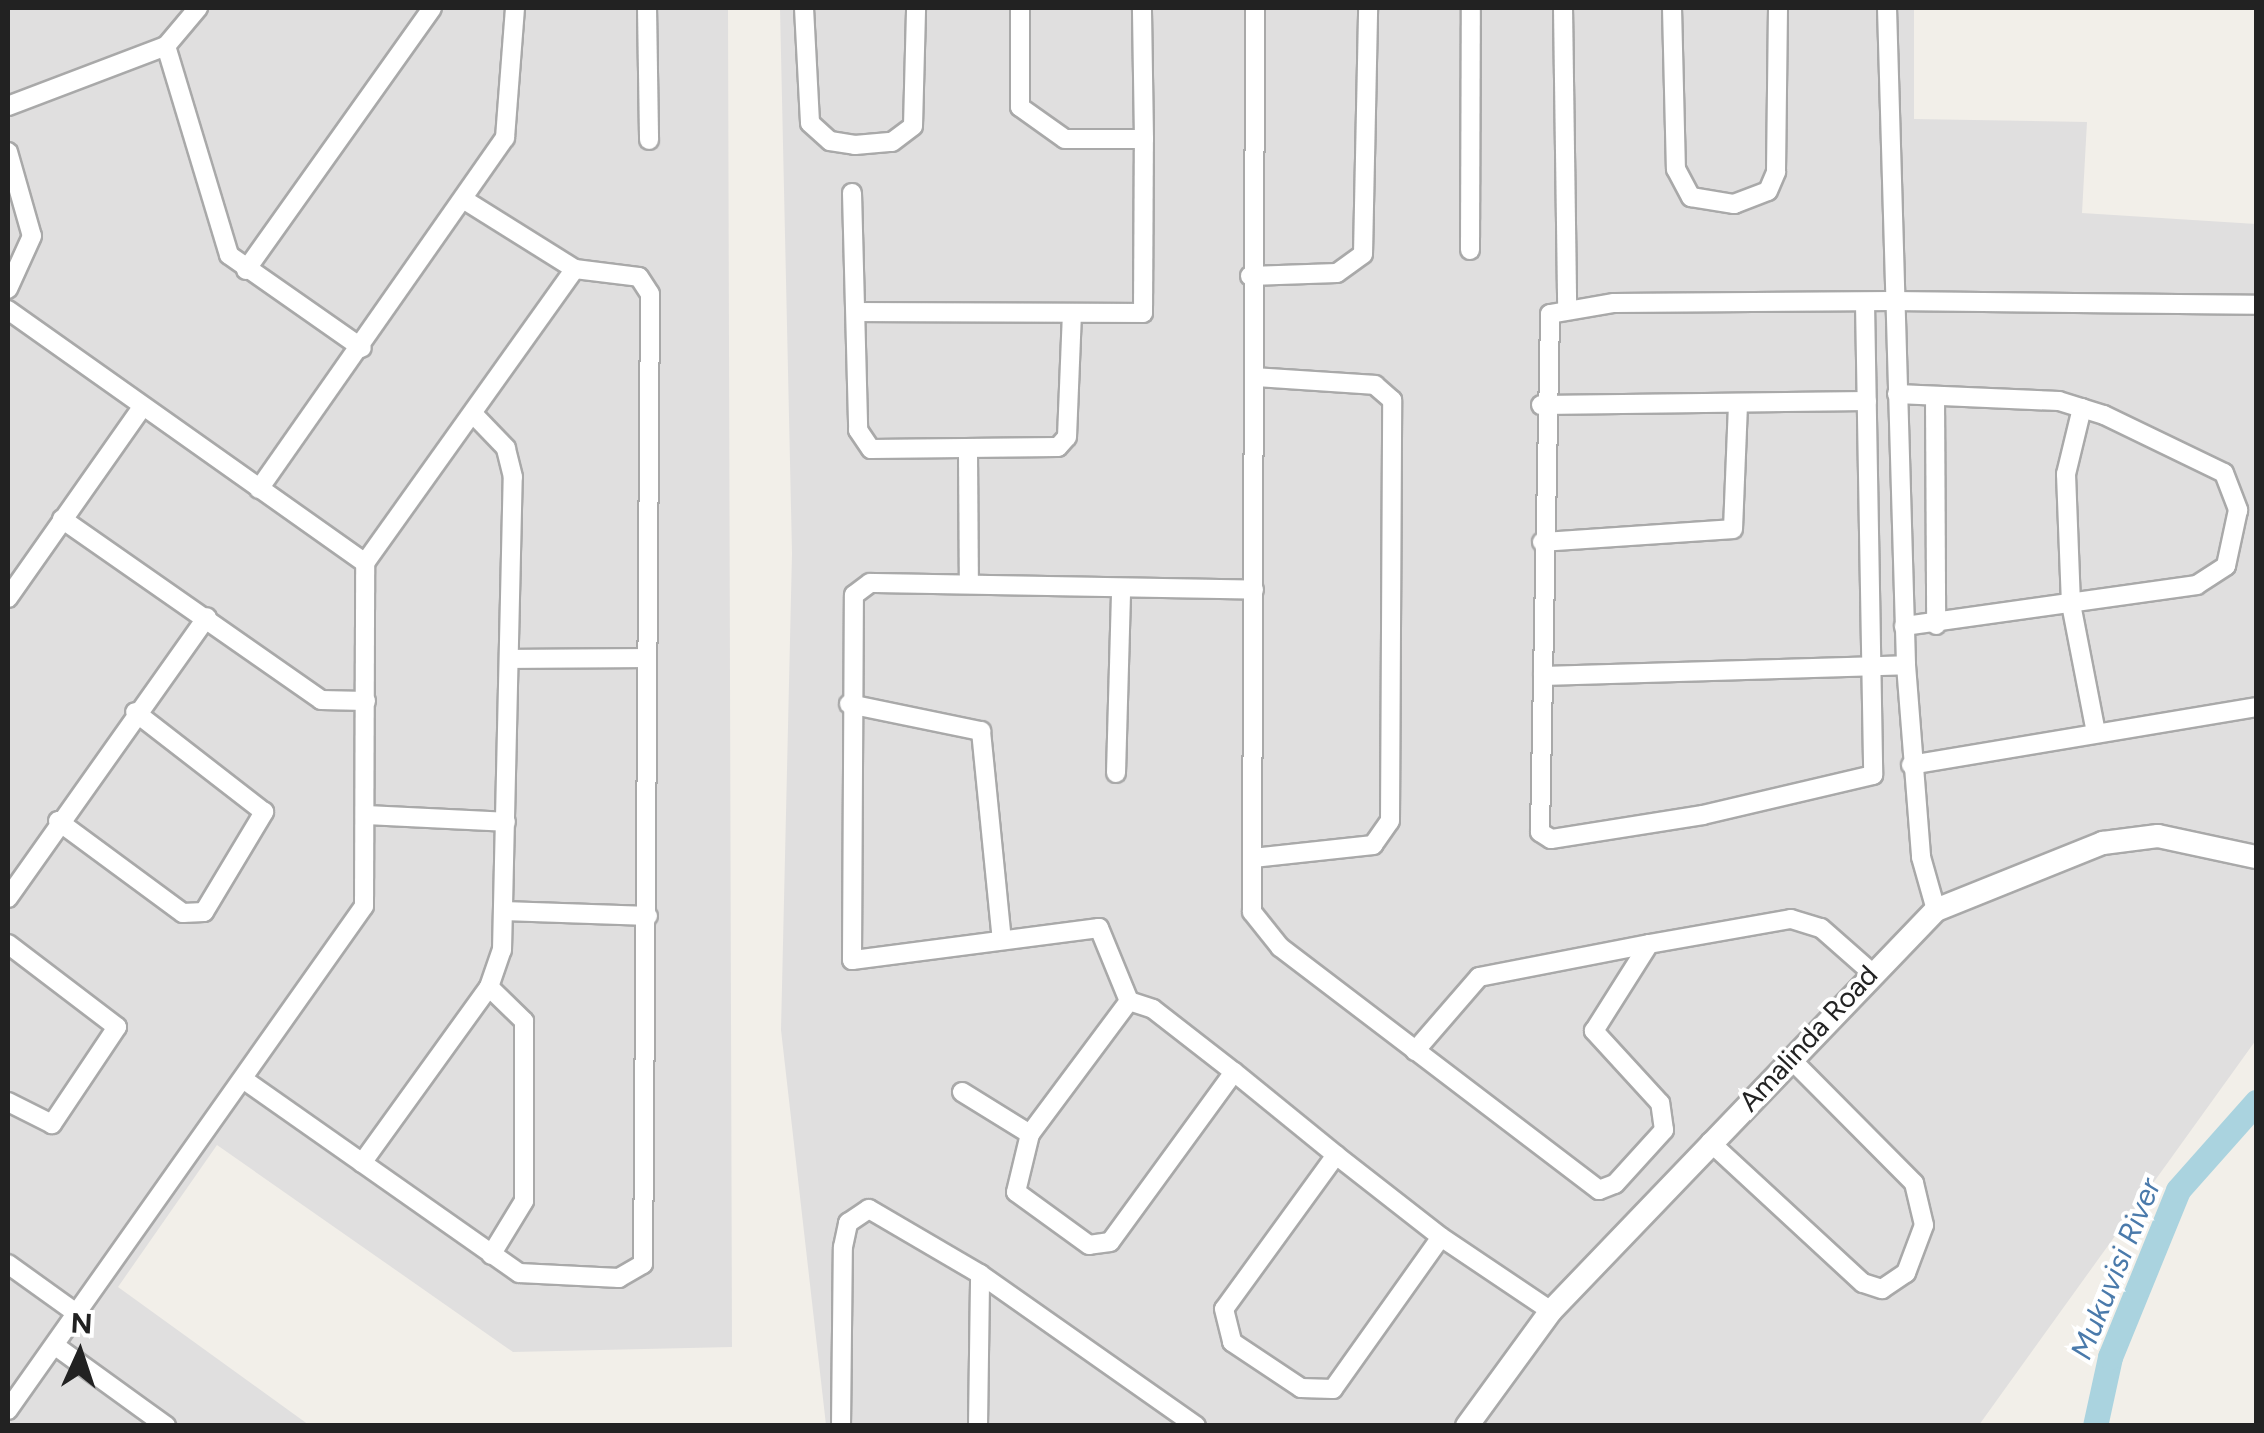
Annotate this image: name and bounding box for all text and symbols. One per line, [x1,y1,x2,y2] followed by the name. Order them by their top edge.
[1732,958,1884,1118] street label: Amalinda Road
[2063,1173,2169,1365] water label: Mukuvisi River
[30,1303,130,1403] north arrow
[70,1305,93,1341] text: N

